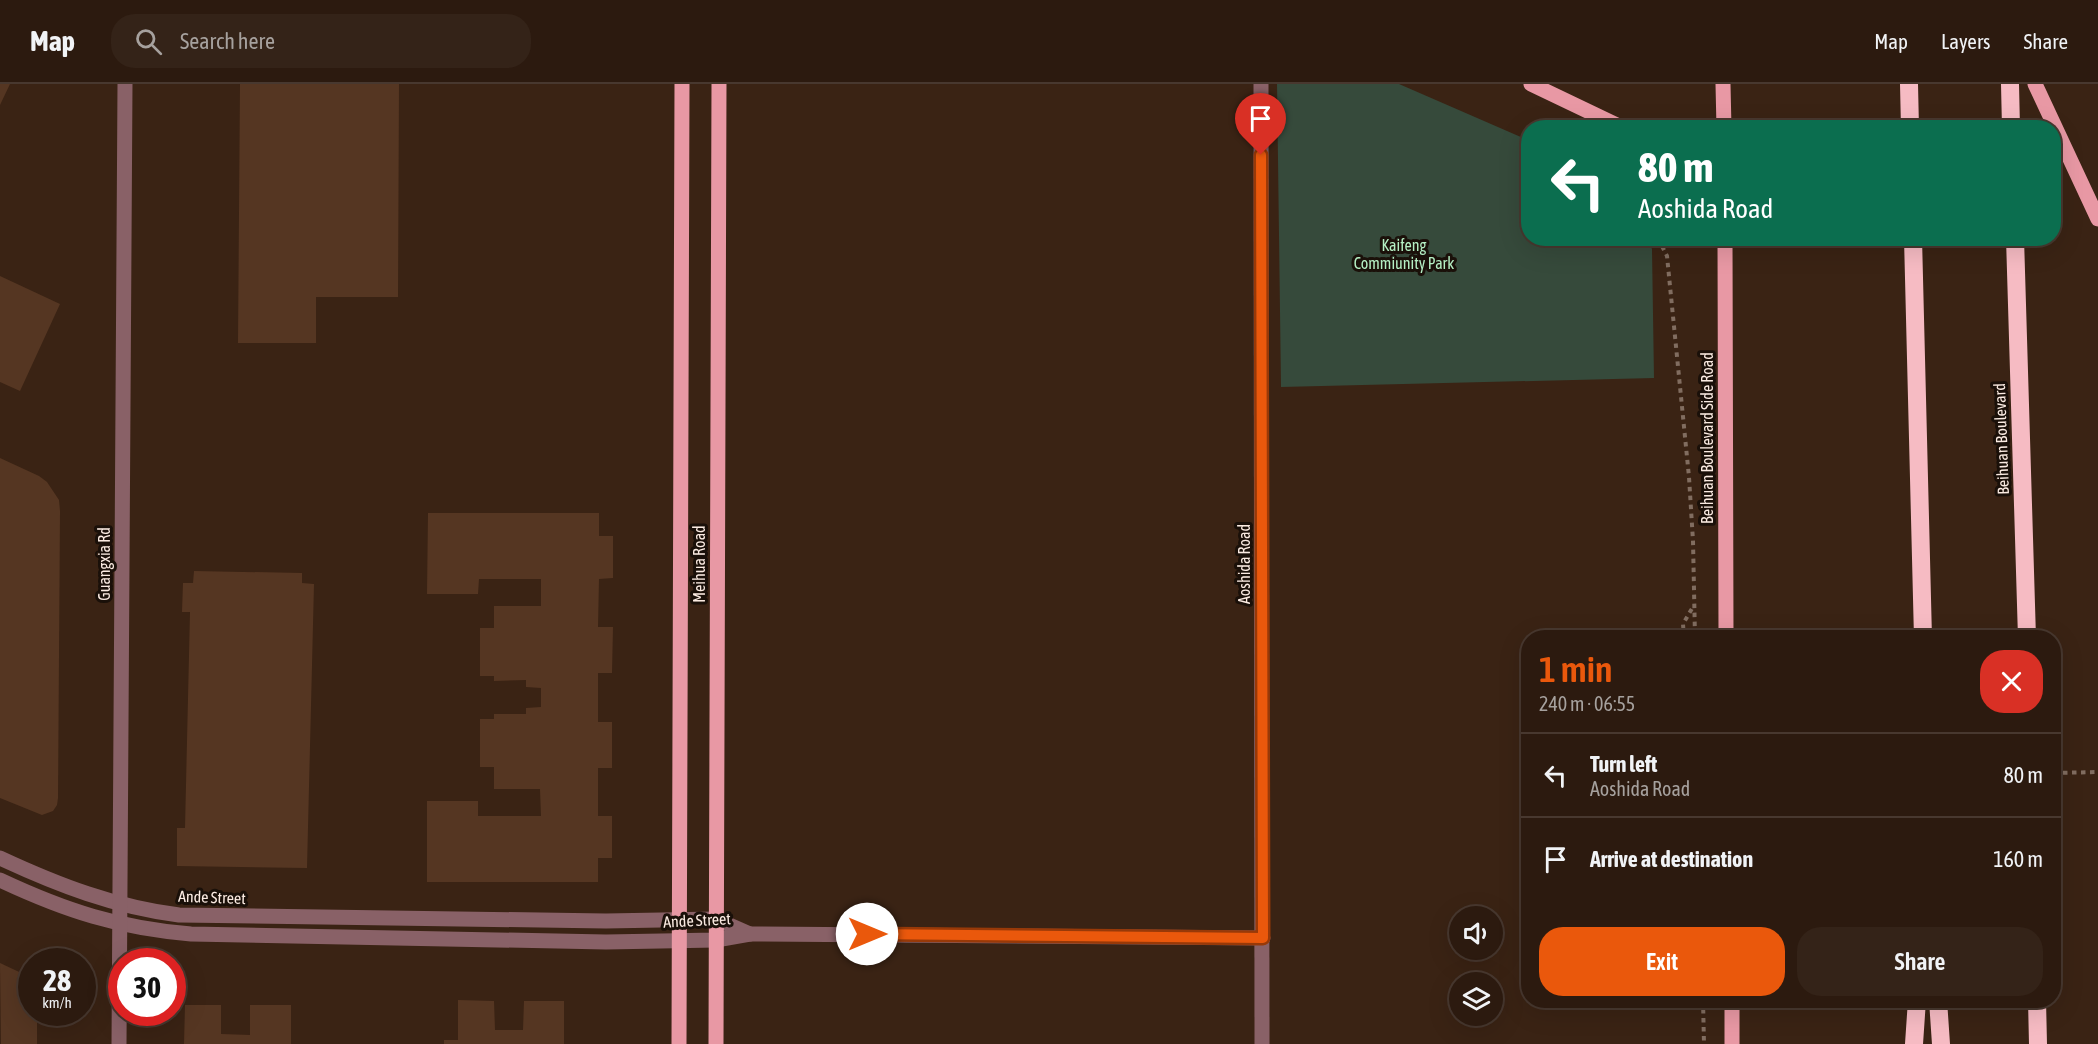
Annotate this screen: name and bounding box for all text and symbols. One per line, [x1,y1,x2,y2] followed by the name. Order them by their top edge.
[111,14,531,68] search box
[30,25,75,57] text: Map
[132,25,165,58] icon: search
[180,28,275,54] text: Search here
[1874,29,1908,53] text: Map
[1941,29,1991,53] text: Layers
[2024,29,2068,53] text: Share
[1235,93,1286,155] pin
[1244,102,1277,135] icon: arrive
[1638,143,1713,191] text: 80 m
[1539,144,1617,222] icon: left
[1638,193,1773,224] text: Aoshida Road
[1354,236,1454,273] park label: Kaifeng Commiunity Park
[1698,352,1716,524] street label: Beihuan Boulevard Side Road
[1990,383,2012,495] street label: Beihuan Boulevard
[1235,524,1253,604] street label: Aoshida Road
[690,525,708,603] street label: Meihua Road
[95,527,114,601] street label: Guangxia Rd
[1539,648,1613,690] text: 1 min
[1980,650,2043,713] button: close
[1539,692,1635,715] text: 240 m · 06:55
[1590,751,1657,777] text: Turn left
[1539,759,1572,792] icon: left
[2003,762,2043,788] text: 80 m
[1590,777,1690,800] text: Aoshida Road
[1539,843,1572,876] icon: arrive
[1590,846,1753,872] text: Arrive at destination
[1993,846,2043,872] text: 160 m
[178,887,247,907] street label: Ande Street
[835,902,899,966] position arrow
[1449,906,1503,1026] map controls
[1449,906,1503,960] button: sound
[663,909,732,931] street label: Ande Street
[1539,927,1785,996] button: Exit
[1797,927,2043,996] button: Share
[108,948,186,1026] speed limit sign: 30
[43,963,71,997] text: 28
[1449,972,1503,1026] button: layers
[42,994,72,1011] text: km/h

